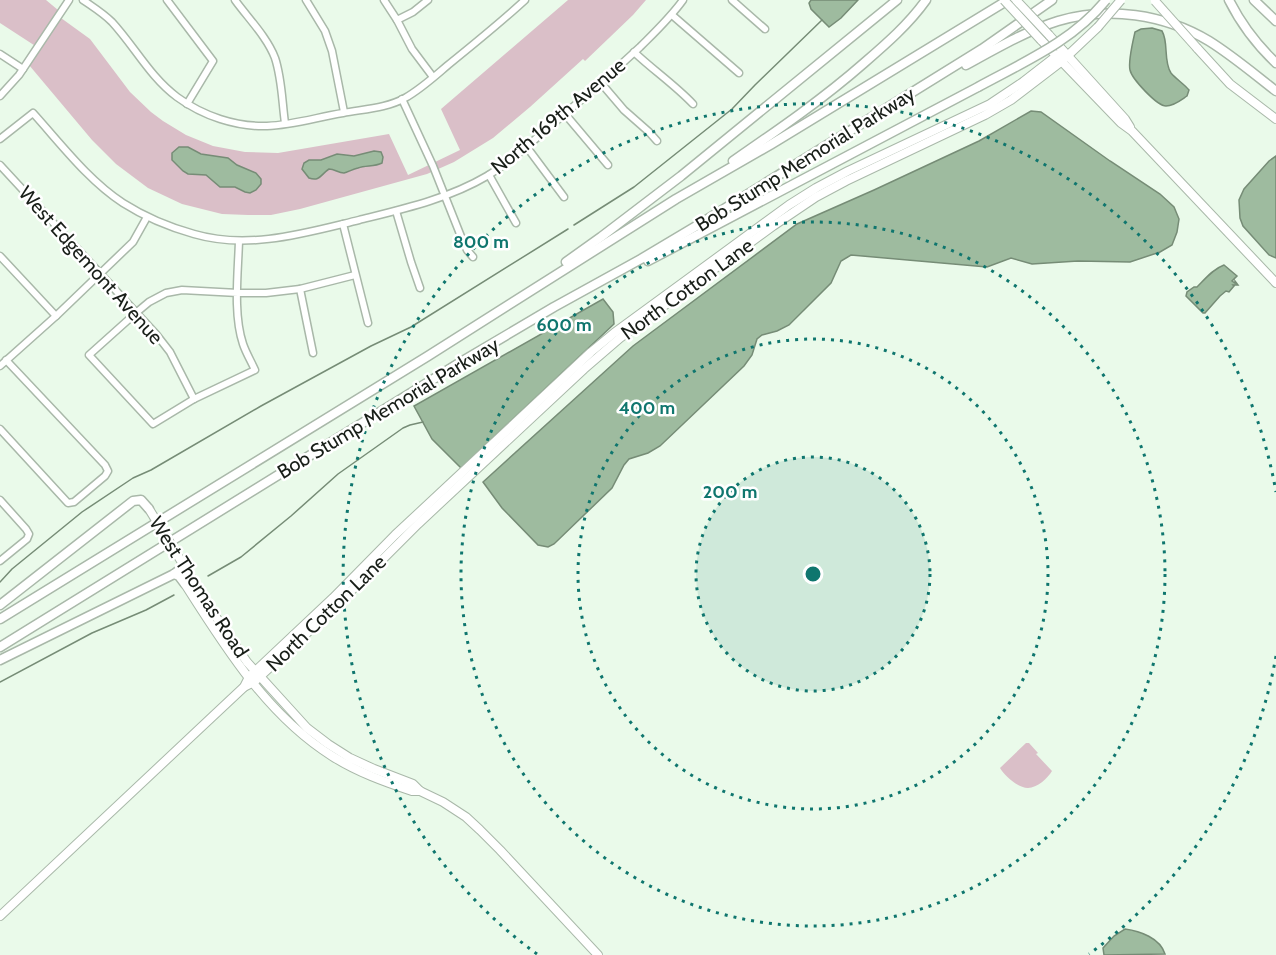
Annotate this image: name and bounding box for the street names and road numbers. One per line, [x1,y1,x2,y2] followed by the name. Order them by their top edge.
[486,53,630,179] street label: North 169th Avenue
[691,81,919,237] street label: Bob Stump Memorial Parkway
[14,181,168,349] street label: West Edgemont Avenue
[616,233,758,345] street label: North Cotton Lane
[273,332,503,484] street label: Bob Stump Memorial Parkway
[144,512,254,662] street label: West Thomas Road
[261,550,391,676] street label: North Cotton Lane

